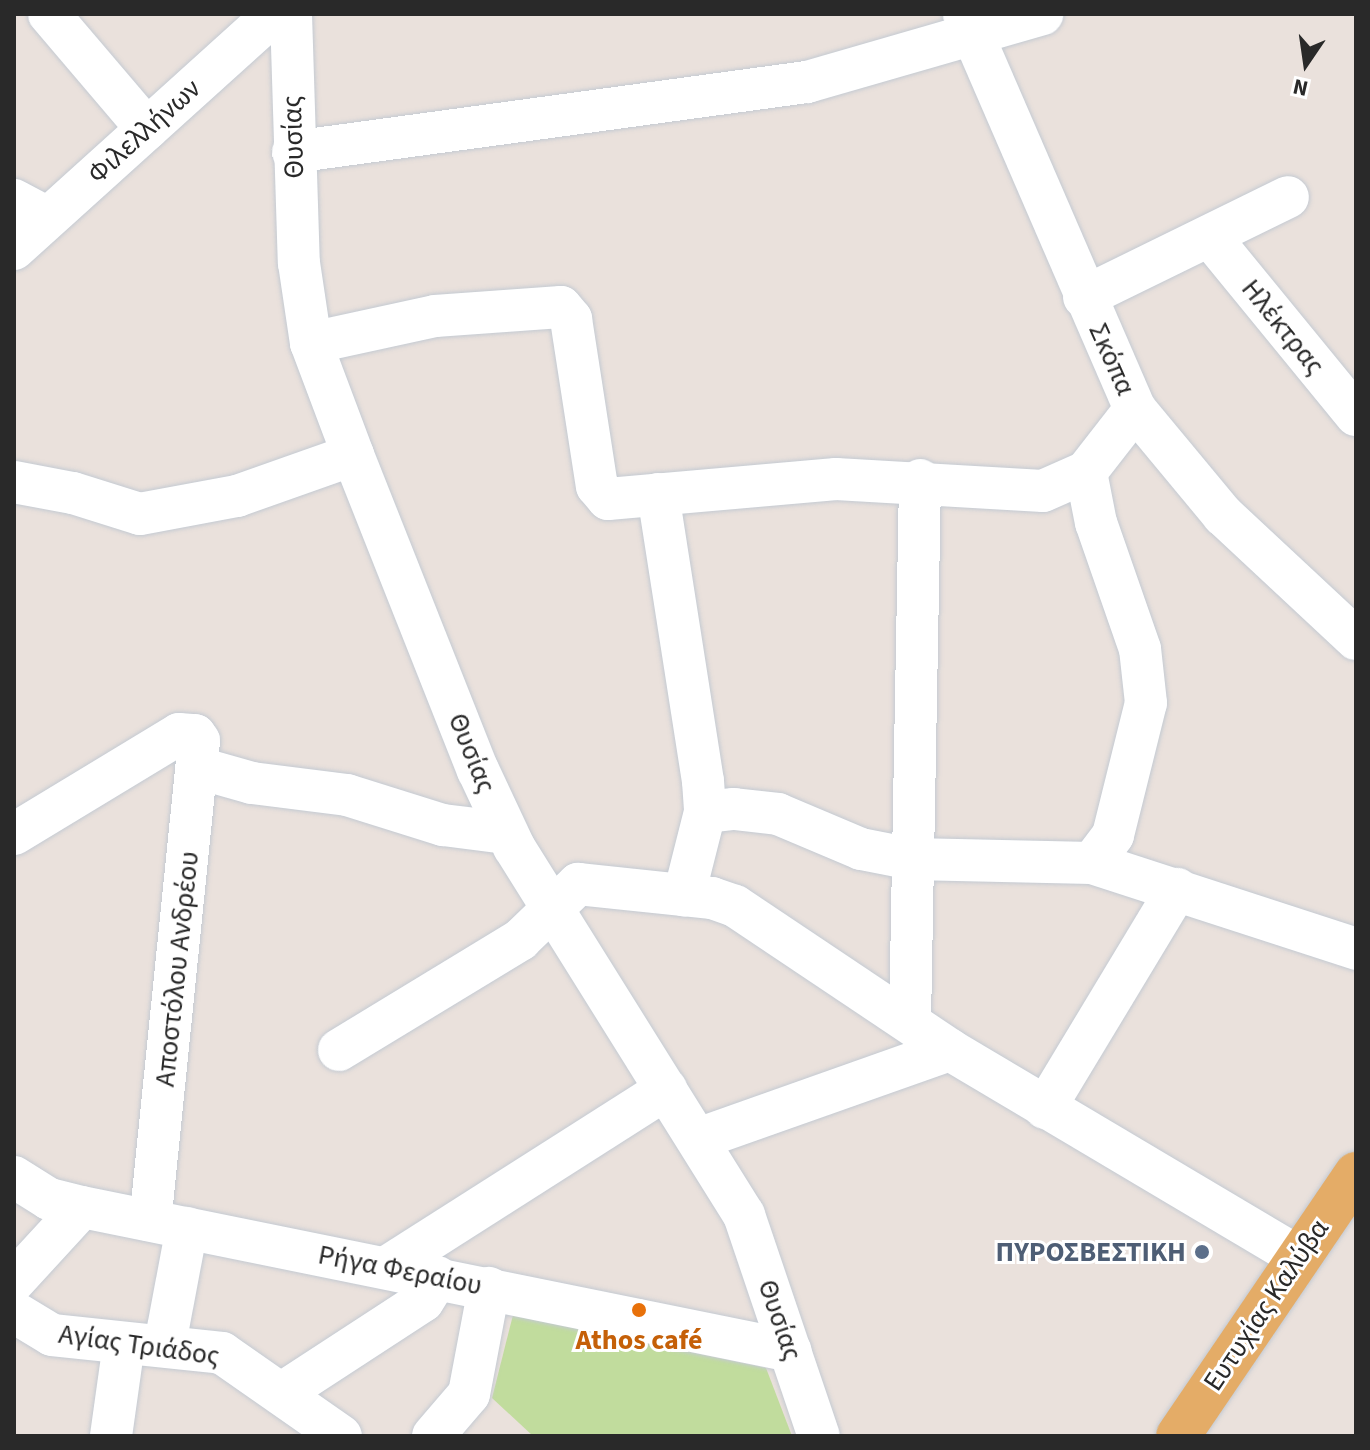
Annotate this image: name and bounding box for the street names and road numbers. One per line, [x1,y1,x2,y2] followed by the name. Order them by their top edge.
[80,71,208,191] street label: Φιλελλήνων
[275,95,311,179] street label: Θυσίας
[1234,272,1332,382] street label: Ηλέκτρας
[1081,318,1143,400] street label: Σκόπα
[441,708,503,798] street label: Θυσίας
[148,850,206,1088] street label: Αποστόλου Ανδρέου
[1196,1213,1336,1397] street label: Ευτυχίας Καλύβα
[315,1238,485,1302] street label: Ρήγα Φεραίου
[751,1275,809,1365] street label: Θυσίας
[56,1317,222,1373] street label: Αγίας Τριάδος

